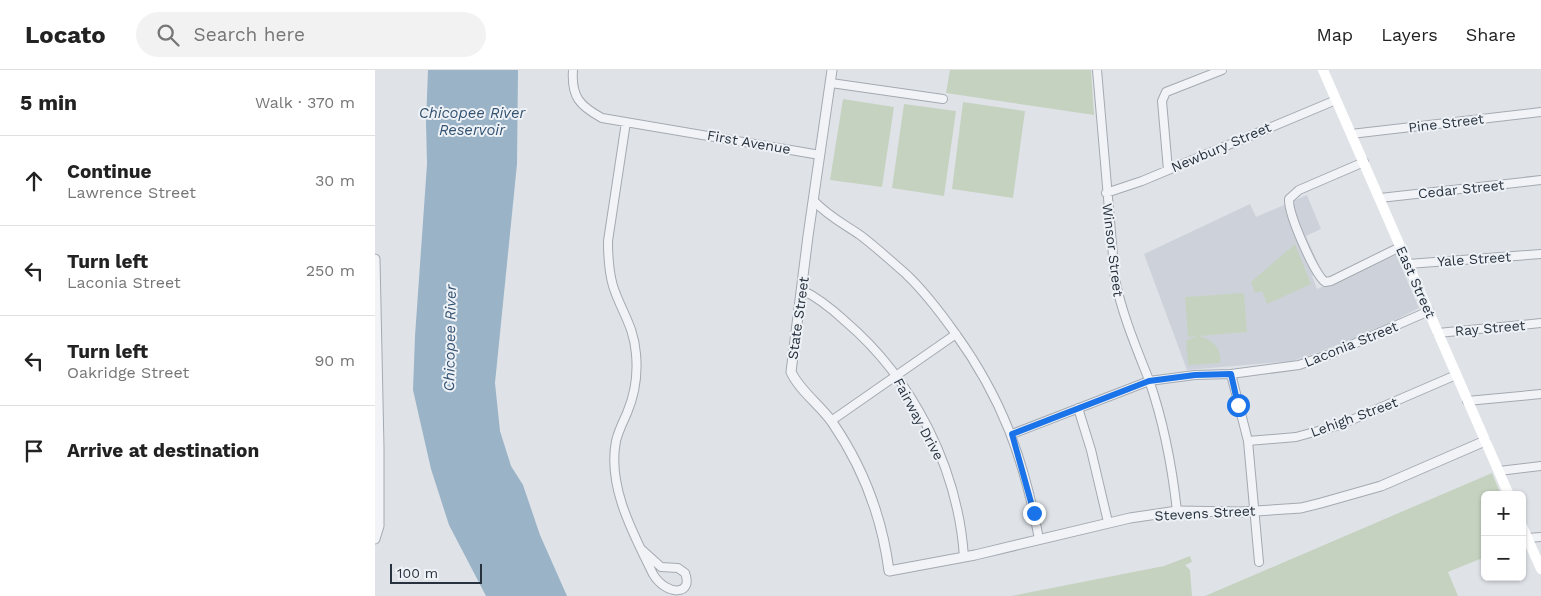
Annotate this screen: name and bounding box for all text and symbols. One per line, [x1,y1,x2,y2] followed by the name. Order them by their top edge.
[136,12,486,57] search box
[25,21,106,49] text: Locato
[154,21,182,49] icon: search
[194,23,305,46] text: Search here
[1316,24,1353,45] text: Map
[1381,24,1438,45] text: Layers
[1466,24,1516,45] text: Share
[20,90,77,115] text: 5 min
[255,93,355,112] text: Walk · 370 m
[419,104,527,139] water label: Chicopee River Reservoir
[1407,110,1485,136] street label: Pine Street
[1169,119,1273,175] street label: Newbury Street
[706,127,792,157] street label: First Avenue
[67,160,151,183] text: Continue
[20,167,48,195] icon: ahead
[315,171,355,190] text: 30 m
[1417,176,1505,201] street label: Cedar Street
[67,183,196,202] text: Lawrence Street
[1099,202,1127,298] street label: Winsor Street
[1393,244,1439,321] street label: East Street
[1437,248,1512,270] street label: Yale Street
[67,250,148,273] text: Turn left
[20,257,48,285] icon: left
[306,261,355,280] text: 250 m
[67,273,181,292] text: Laconia Street
[784,275,812,360] street label: State Street
[440,283,460,392] water label: Chicopee River
[1454,317,1526,339] street label: Ray Street
[1302,318,1400,370] street label: Laconia Street
[67,340,148,363] text: Turn left
[20,347,48,375] icon: left
[314,351,355,370] text: 90 m
[67,363,189,382] text: Oakridge Street
[891,375,947,463] street label: Fairway Drive
[1227,394,1250,417] route start
[1308,394,1400,440] street label: Lehigh Street
[20,437,48,465] icon: arrive
[67,439,259,462] text: Arrive at destination
[1481,491,1526,581] map controls
[1481,491,1526,536] button: +
[1023,502,1046,525] route end
[1154,502,1256,524] street label: Stevens Street
[1481,536,1526,581] button: −
[390,561,483,584] scale bar
[397,565,438,581] text: 100 m

